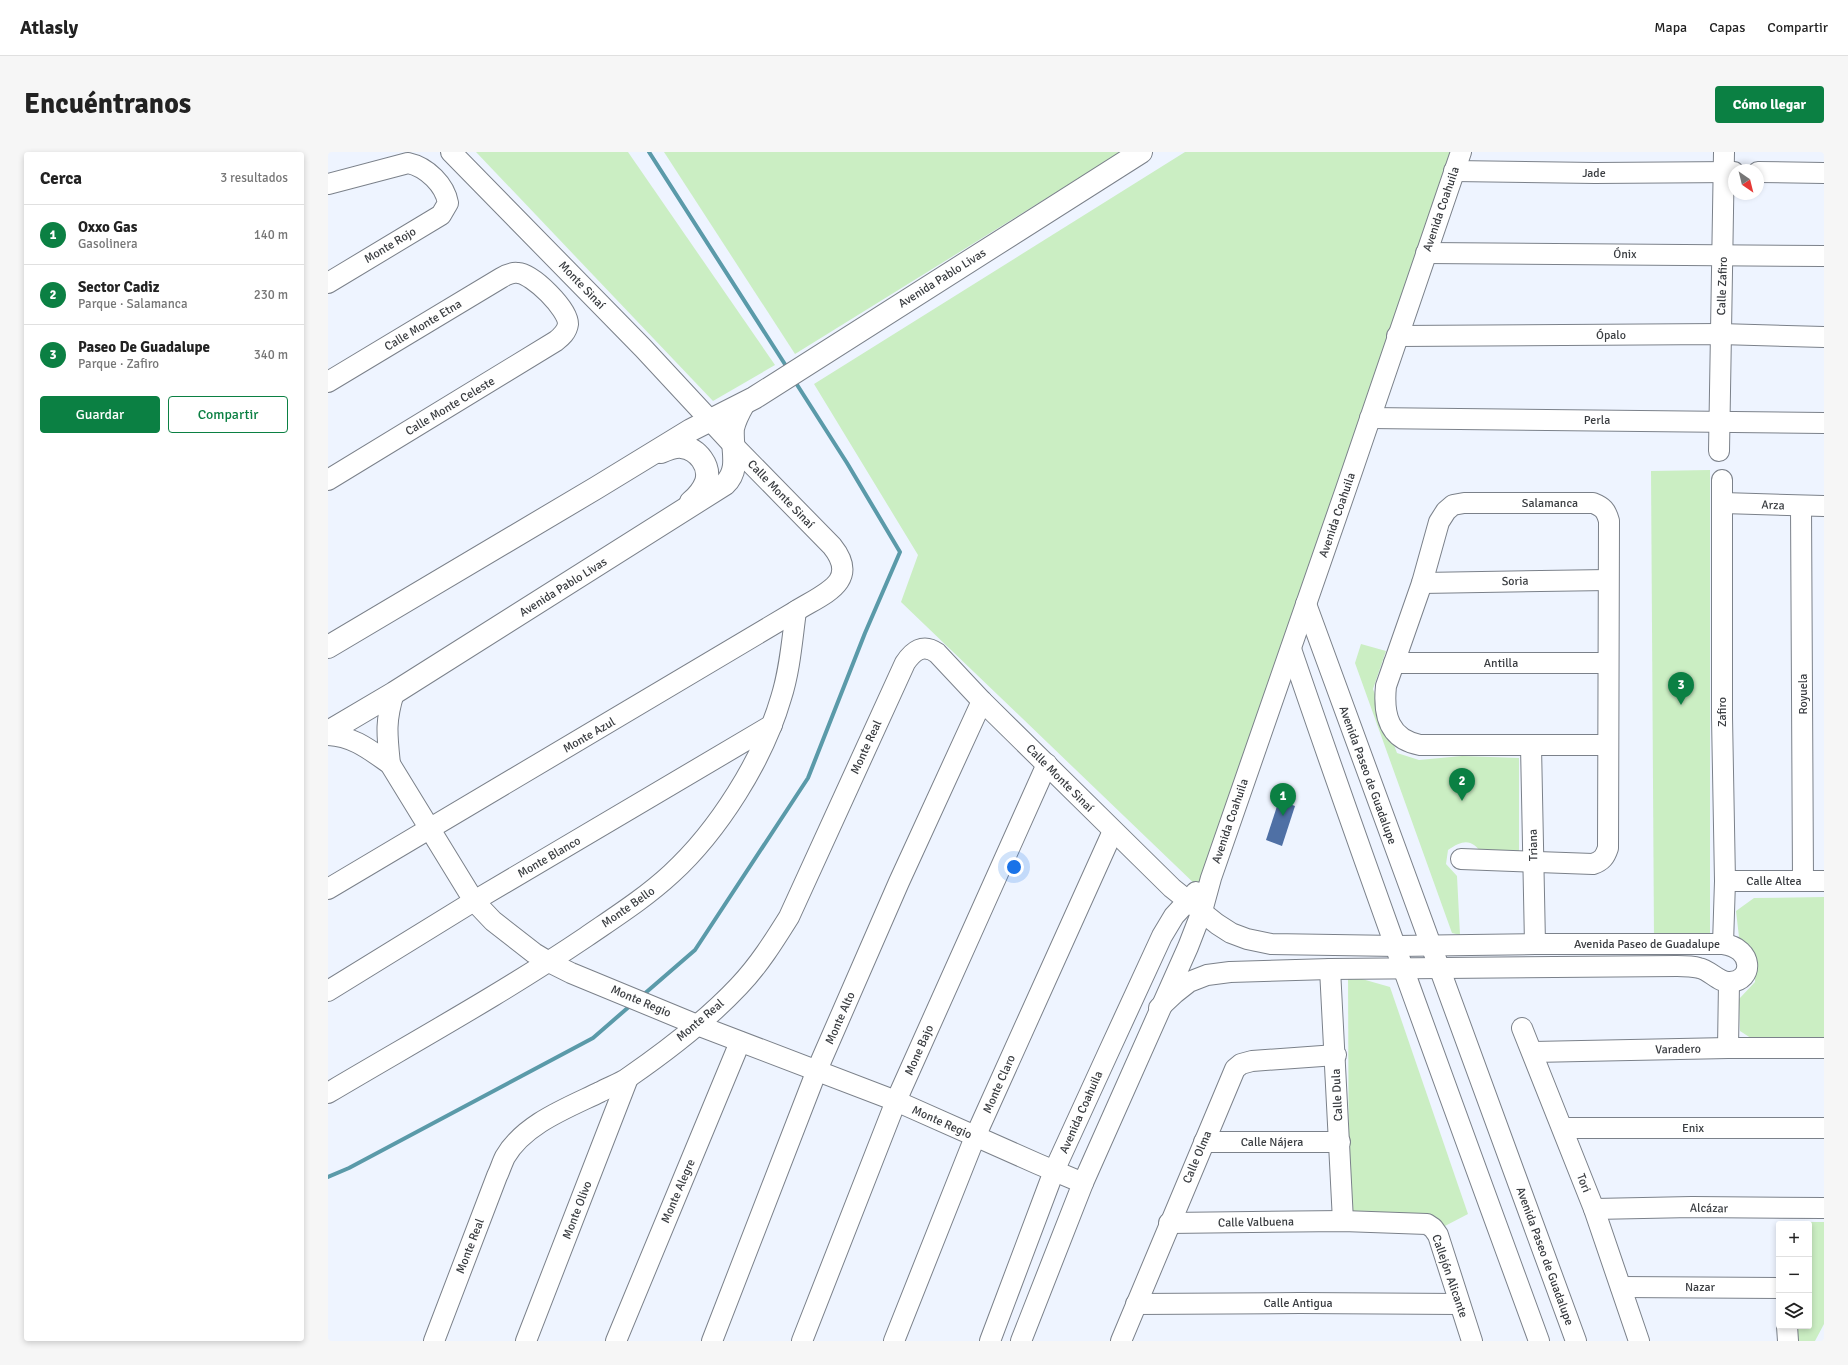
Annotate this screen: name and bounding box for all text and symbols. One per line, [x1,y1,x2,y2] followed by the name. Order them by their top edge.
[20,16,78,40] text: Atlasly
[1654,19,1687,36] text: Mapa
[1709,19,1745,36] text: Capas
[1767,19,1828,36] text: Compartir
[1715,86,1824,123] button: Cómo llegar
[24,87,191,121] text: Encuéntranos
[1728,164,1764,200] north arrow
[1420,165,1463,254] street label: Avenida Coahuila
[1582,166,1606,181] street label: Jade
[40,168,82,189] text: Cerca
[220,170,288,186] text: 3 resultados
[78,218,137,236] text: Oxxo Gas
[362,224,419,267] street label: Monte Rojo
[49,227,57,243] text: 1
[254,227,288,243] text: 140 m
[78,236,138,252] text: Gasolinera
[896,245,989,311] street label: Avenida Pablo Livas
[1613,247,1637,262] street label: Ónix
[1714,256,1731,316] street label: Calle Zafiro
[555,258,609,313] street label: Monte Sinaí
[78,278,160,296] text: Sector Cadiz
[49,287,57,303] text: 2
[254,287,288,303] text: 230 m
[78,296,188,312] text: Parque · Salamanca
[382,296,465,354] street label: Calle Monte Etna
[1596,328,1626,343] street label: Ópalo
[78,338,210,356] text: Paseo De Guadalupe
[49,347,57,363] text: 3
[254,347,288,363] text: 340 m
[78,356,159,372] text: Parque · Zafiro
[403,374,498,439] street label: Calle Monte Celeste
[40,396,160,433] button: Guardar
[168,396,288,433] button: Compartir
[1584,413,1610,428] street label: Perla
[744,457,818,532] street label: Calle Monte Sinaí
[1316,471,1359,560] street label: Avenida Coahuila
[1522,496,1578,511] street label: Salamanca
[1761,498,1785,513] street label: Arza
[517,554,610,620] street label: Avenida Pablo Livas
[1501,574,1529,589] street label: Soria
[1484,656,1518,671] street label: Antilla
[1668,672,1694,705] pin: 3
[1796,674,1811,714] street label: Royuela
[1715,697,1730,727] street label: Zafiro
[1335,704,1400,846] street label: Avenida Paseo de Guadalupe
[560,714,619,756] street label: Monte Azul
[847,717,886,777] street label: Monte Real
[1023,741,1097,816] street label: Calle Monte Sinaí
[1449,768,1475,801] pin: 2
[1209,777,1252,866] street label: Avenida Coahuila
[1270,783,1296,816] pin: 1
[1526,829,1541,861] street label: Triana
[515,833,584,882] street label: Monte Blanco
[1004,857,1024,877] your location
[1746,874,1802,889] street label: Calle Altea
[599,884,658,931] street label: Monte Bello
[1574,937,1720,952] street label: Avenida Paseo de Guadalupe
[608,982,673,1021] street label: Monte Regio
[822,990,859,1047] street label: Monte Alto
[673,996,728,1045] street label: Monte Real
[902,1022,937,1078] street label: Mone Bajo
[1655,1042,1701,1057] street label: Varadero
[980,1053,1019,1116] street label: Monte Claro
[1329,1068,1346,1122] street label: Calle Dula
[1057,1069,1106,1156] street label: Avenida Coahuila
[909,1103,974,1142] street label: Monte Regio
[1682,1121,1704,1136] street label: Enix
[1180,1129,1215,1186] street label: Calle Olma
[1241,1135,1303,1150] street label: Calle Nájera
[658,1157,699,1226] street label: Monte Alegre
[1573,1172,1594,1195] street label: Tori
[559,1179,595,1241] street label: Monte Olivo
[1512,1185,1577,1327] street label: Avenida Paseo de Guadalupe
[1690,1201,1729,1216] street label: Alcázar
[1218,1214,1294,1231] street label: Calle Valbuena
[453,1216,488,1276] street label: Monte Real
[1776,1221,1812,1329] map controls
[1776,1221,1812,1257] button: +
[1428,1233,1471,1320] street label: Callejón Alicante
[1776,1257,1812,1293] button: −
[1685,1280,1716,1295] street label: Nazar
[1776,1293,1812,1329] button: layers
[1263,1296,1333,1311] street label: Calle Antigua

